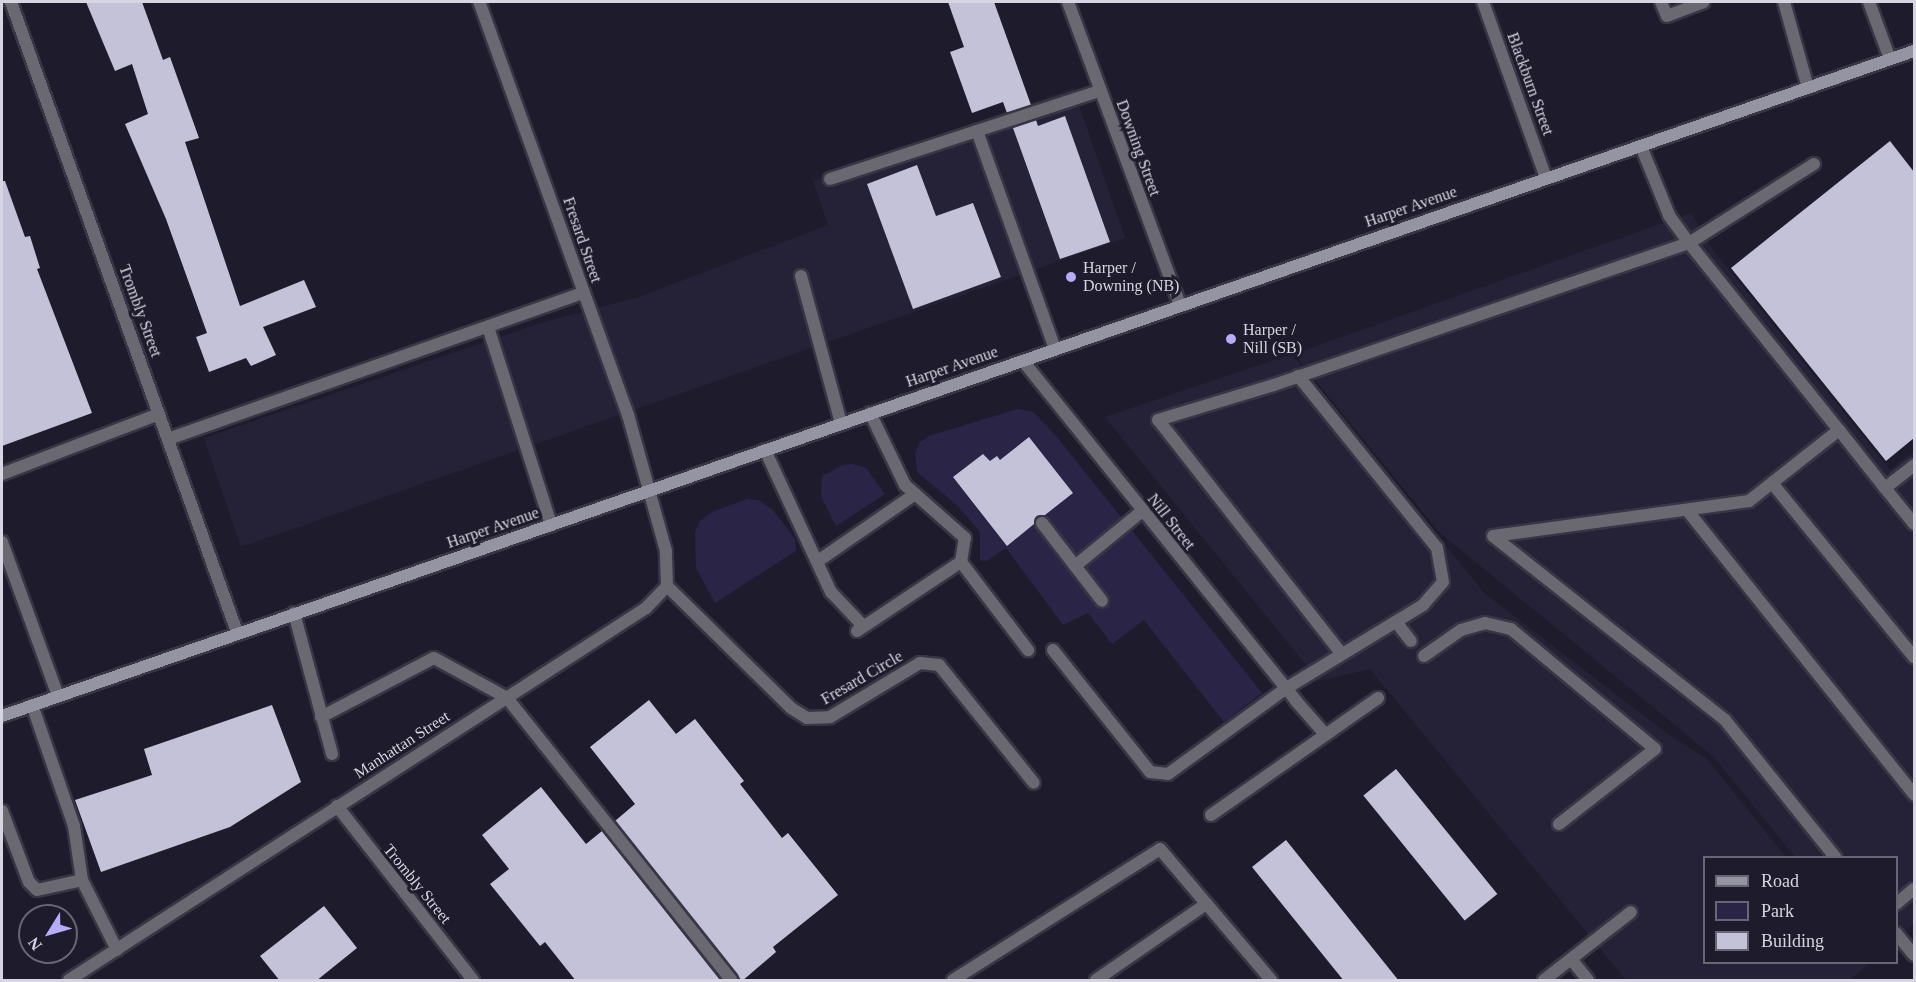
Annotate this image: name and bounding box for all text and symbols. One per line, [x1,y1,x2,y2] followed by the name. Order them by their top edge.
[1503,30,1557,138] street label: Blackburn Street
[1112,97,1164,199] street label: Downing Street
[1362,182,1460,232] street label: Harper Avenue
[558,195,606,285] street label: Fresard Street
[1083,258,1179,296] place label: Harper / Downing (NB)
[114,262,166,360] street label: Trombly Street
[1064,270,1078,284] marker: Harper / Downing (NB)
[1243,320,1302,358] place label: Harper / Nill (SB)
[1224,332,1238,346] marker: Harper / Nill (SB)
[903,342,1001,392] street label: Harper Avenue
[1143,490,1199,554] street label: Nill Street
[444,503,542,553] street label: Harper Avenue
[818,647,906,709] street label: Fresard Circle
[351,707,453,783] street label: Manhattan Street
[379,840,455,928] street label: Trombly Street
[1703,856,1898,964] legend
[1761,871,1799,891] text: Road
[1761,901,1794,921] text: Park
[18,904,78,964] north arrow
[1761,931,1824,951] text: Building
[25,934,45,954] text: N

